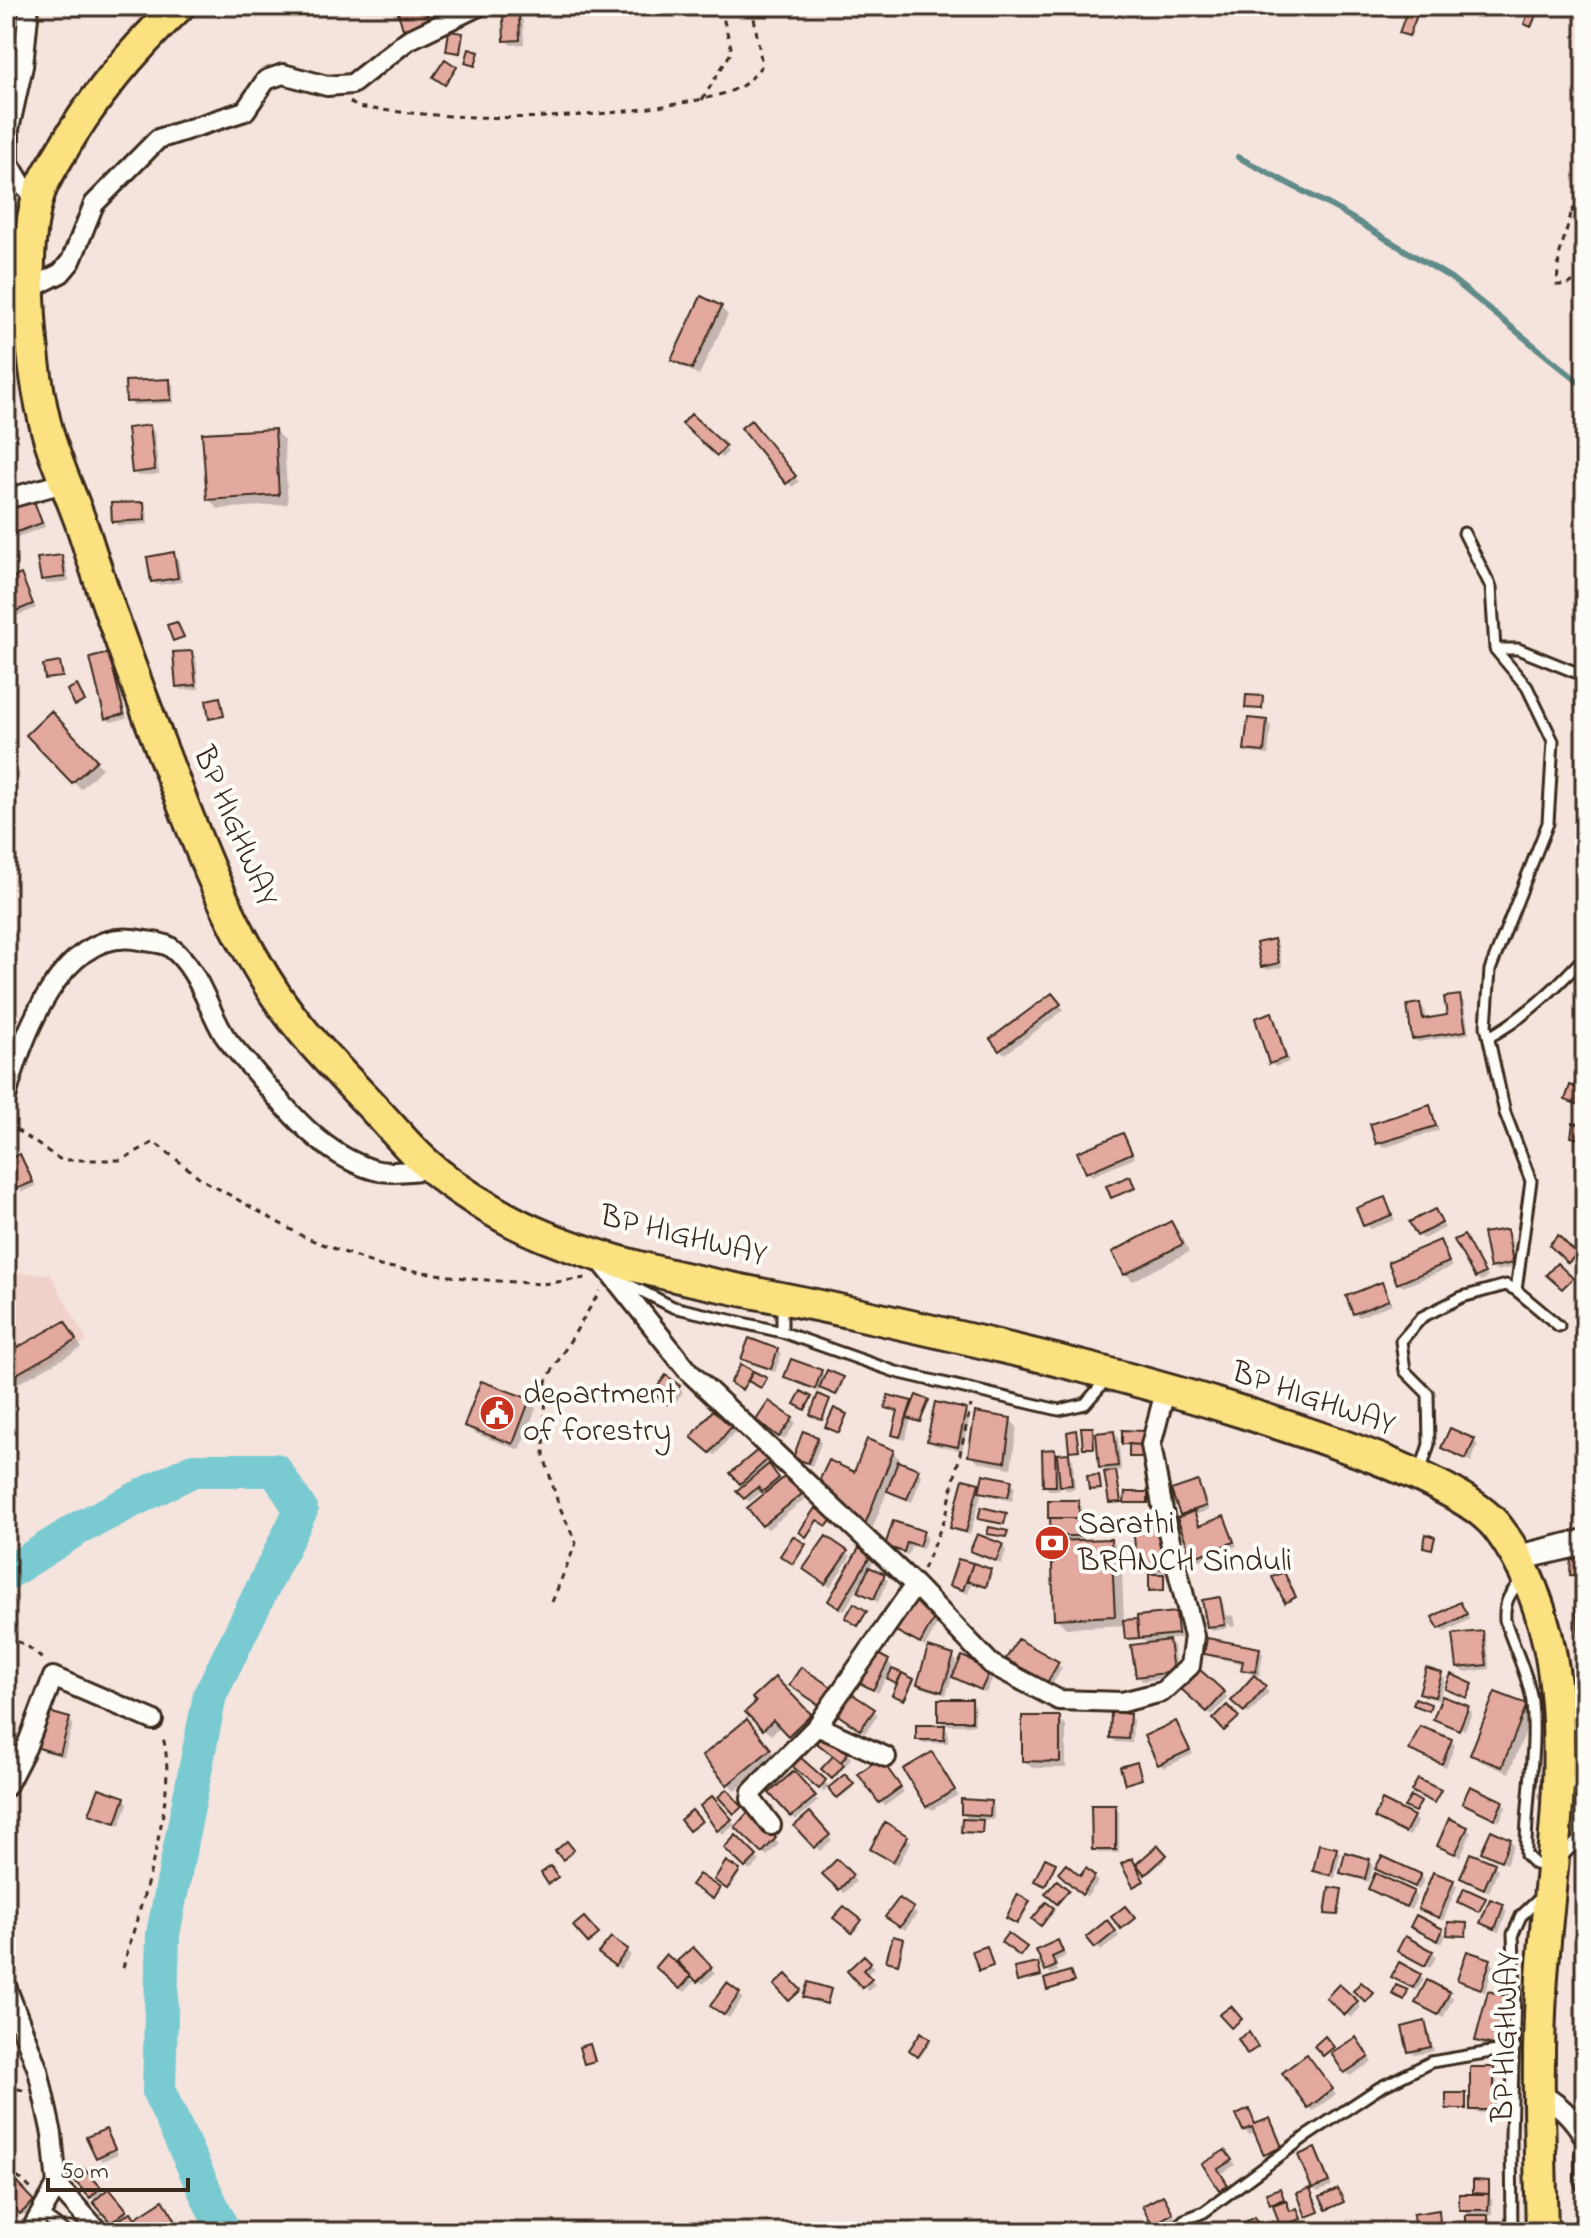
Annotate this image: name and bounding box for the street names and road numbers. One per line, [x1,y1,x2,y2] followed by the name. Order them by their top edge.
[179,739,289,915] street label: BP HIGHWAY
[594,1193,772,1280] street label: BP HIGHWAY
[1224,1350,1401,1450] street label: BP HIGHWAY
[1481,1951,1533,2124] street label: BP HIGHWAY

